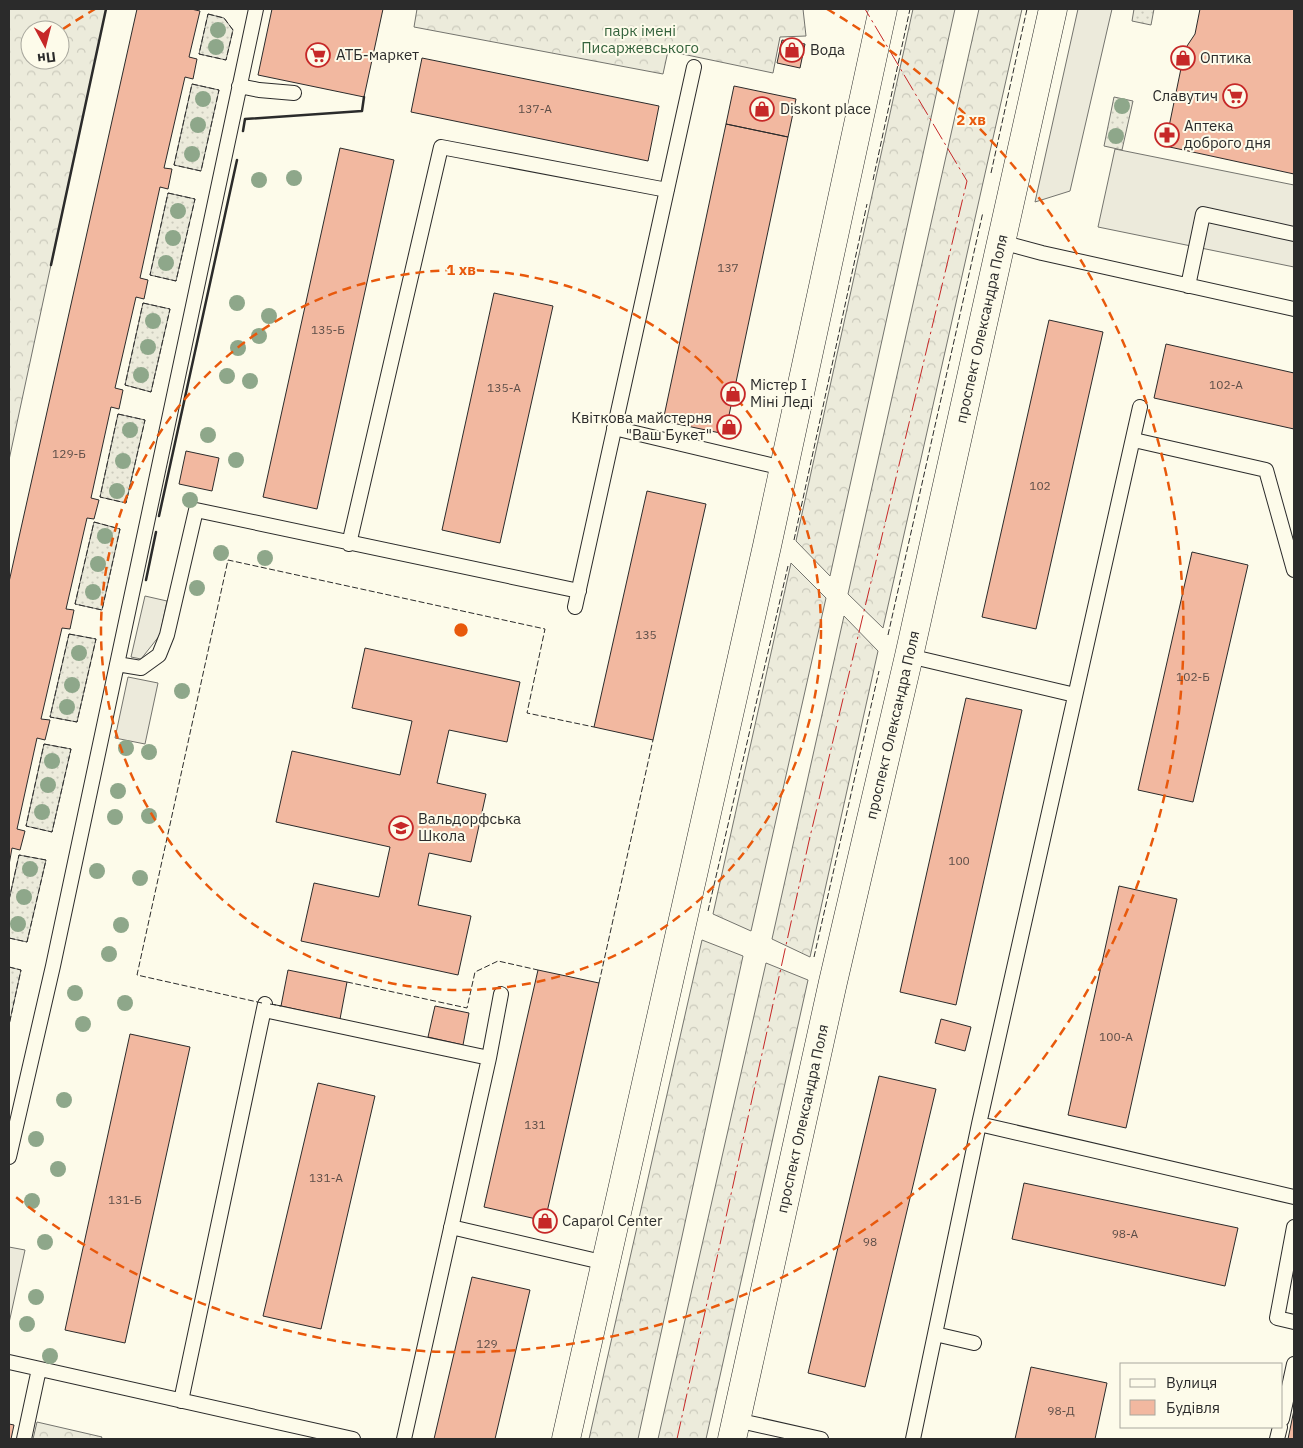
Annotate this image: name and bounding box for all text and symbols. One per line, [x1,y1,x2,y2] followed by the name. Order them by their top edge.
[20,20,70,70] north arrow
[581,21,699,57] park label: парк імені Писаржевського
[779,37,805,63] shop icon: Вода
[810,40,845,59] place label: Вода
[305,42,331,68] supermarket icon: АТБ-маркет
[336,45,419,64] place label: АТБ-маркет
[1170,45,1196,71] shop icon: Оптика
[36,48,57,68] text: Пн
[1200,48,1251,67] place label: Оптика
[1222,83,1248,109] supermarket icon: Славутич
[1152,86,1218,105] place label: Славутич
[749,96,775,122] shop icon: Diskont place
[780,99,871,118] place label: Diskont place
[518,101,552,116] house number: 137-А
[956,110,986,129] text: 2 хв
[1184,116,1271,152] place label: Аптека доброго дня
[1154,122,1180,148] pharmacy icon: Аптека доброго дня
[951,232,1012,425] street label: проспект Олександра Поля
[446,260,476,279] text: 1 хв
[717,260,739,275] house number: 137
[311,322,345,337] house number: 135-Б
[750,375,813,411] place label: Містер І Міні Леді
[1209,377,1243,392] house number: 102-А
[487,380,521,395] house number: 135-А
[720,381,746,407] shop icon: Містер І Міні Леді
[571,408,712,444] place label: Квіткова майстерня "Ваш Букет"
[716,414,742,440] shop icon: Квіткова майстерня "Ваш Букет"
[52,446,86,461] house number: 129-Б
[1029,478,1051,493] house number: 102
[452,621,470,639] centre of rings
[635,627,657,642] house number: 135
[861,629,923,821] street label: проспект Олександра Поля
[1176,669,1210,684] house number: 102-Б
[418,809,521,845] place label: Вальдорфська Школа
[388,815,414,841] school or university icon: Вальдорфська Школа
[948,853,970,868] house number: 100
[772,1022,832,1215] street label: проспект Олександра Поля
[1099,1029,1133,1044] house number: 100-А
[524,1117,546,1132] house number: 131
[309,1170,343,1185] house number: 131-А
[108,1192,142,1207] house number: 131-Б
[532,1208,558,1234] shop icon: Caparol Center
[562,1211,663,1230] place label: Caparol Center
[1112,1226,1139,1241] house number: 98-А
[863,1234,877,1249] house number: 98
[476,1336,498,1351] house number: 129
[1120,1363,1283,1428] legend
[1166,1373,1217,1392] text: Вулиця
[1166,1398,1220,1417] text: Будівля
[1047,1403,1075,1418] house number: 98-Д

